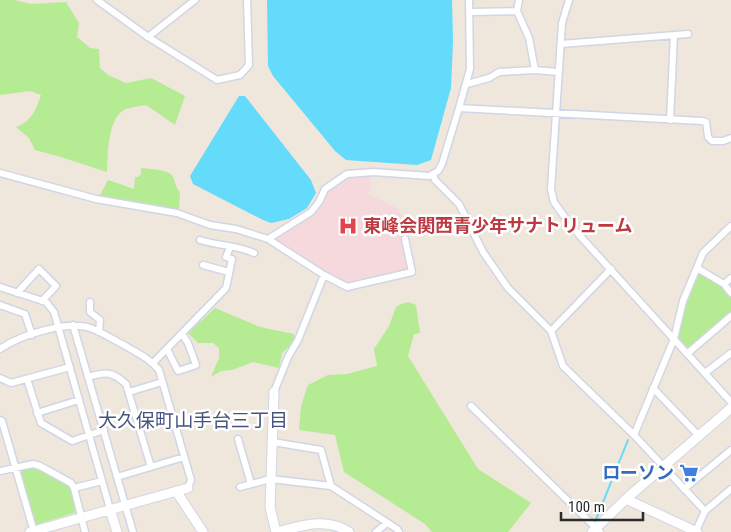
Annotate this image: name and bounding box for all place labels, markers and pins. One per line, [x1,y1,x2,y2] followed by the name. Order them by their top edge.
[337,215,359,237] hospital icon: 東峰会関西青少年サナトリューム
[363,215,632,236] place label: 東峰会関西青少年サナトリューム
[602,462,674,483] place label: ローソン
[678,462,700,484] supermarket icon: ローソン

